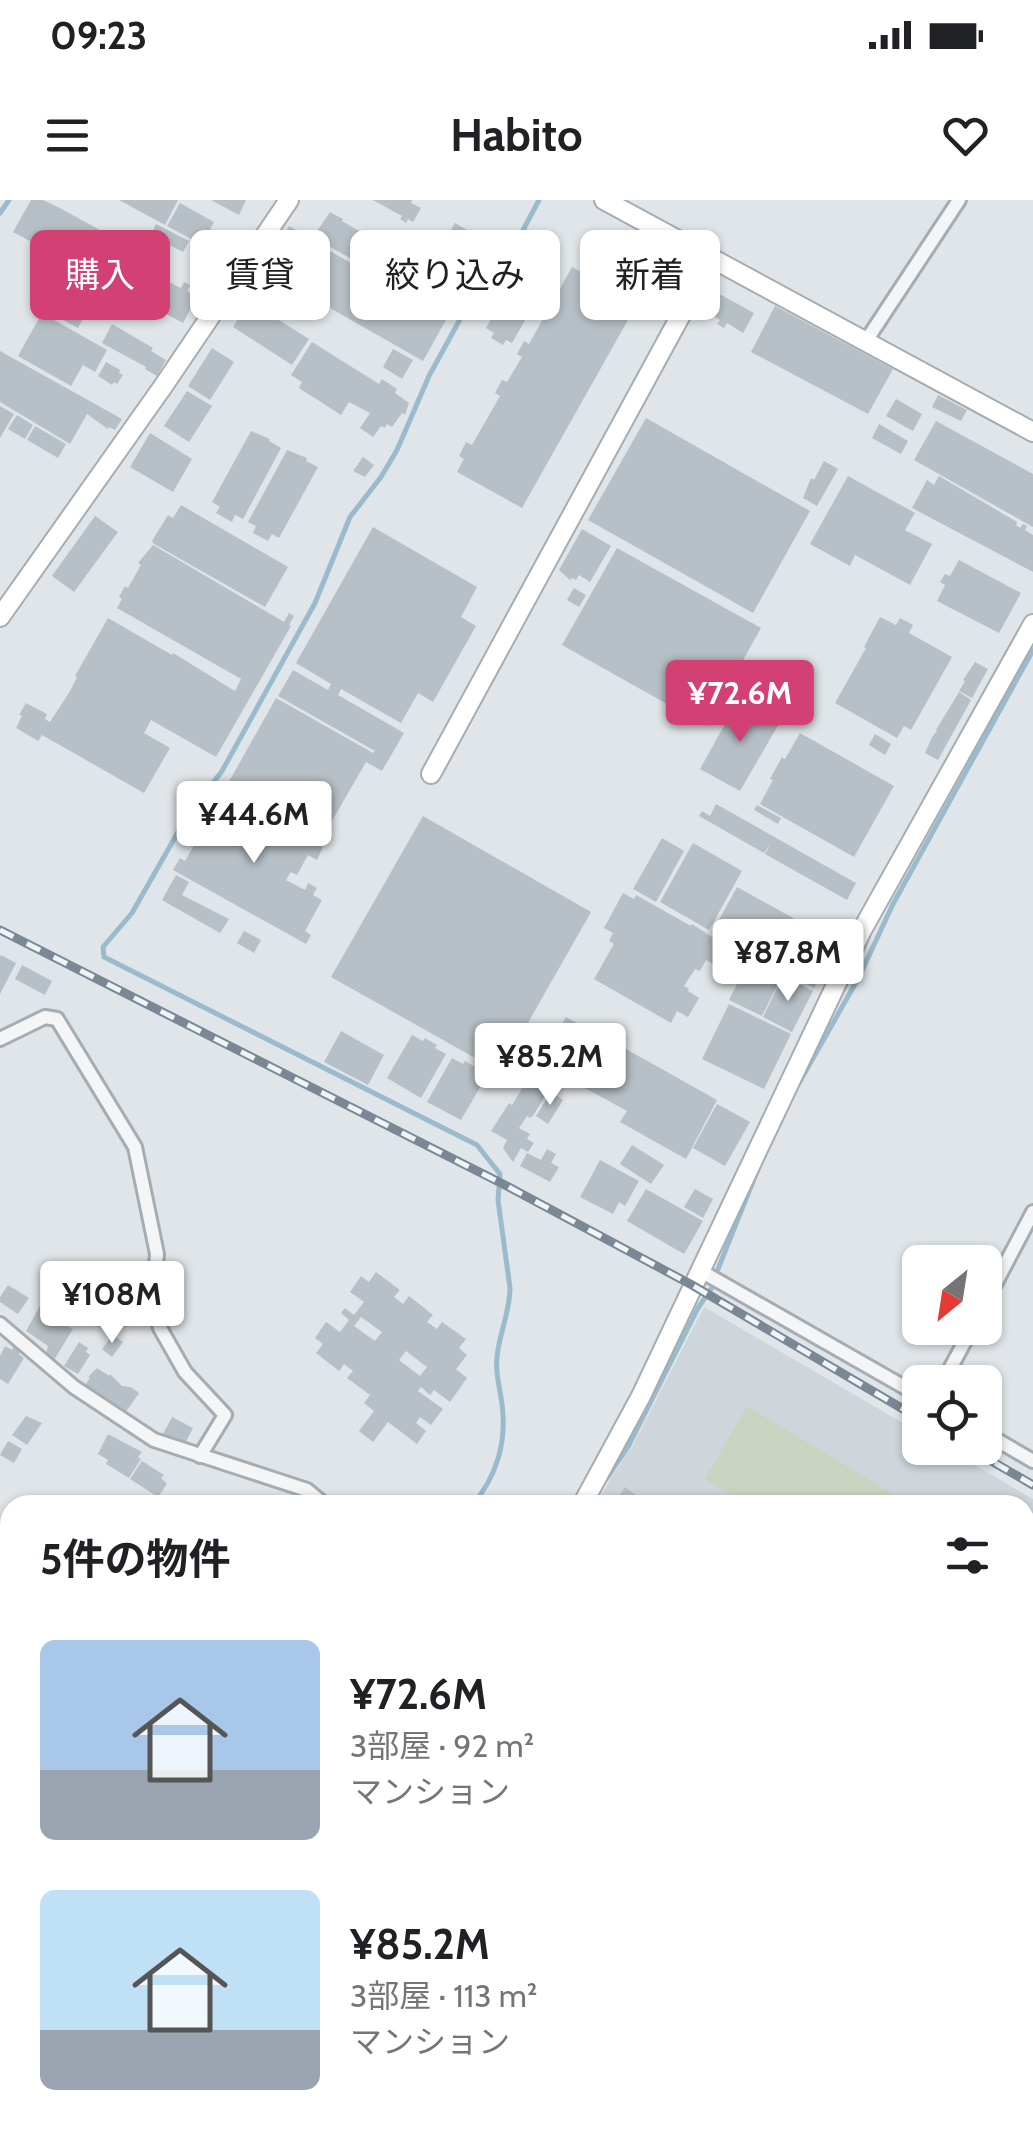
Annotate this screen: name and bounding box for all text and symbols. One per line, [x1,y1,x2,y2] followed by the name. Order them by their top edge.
[50,12,147,59] text: 09:23
[40,108,95,163] icon: menu
[450,108,583,162] text: Habito
[938,108,993,163] icon: heart
[30,230,170,320] chip: 購入
[190,230,330,320] chip: 賃貸
[350,230,560,320] chip: 絞り込み
[580,230,720,320] chip: 新着
[659,660,821,745] pin: ¥72.6M
[688,673,792,712] text: ¥72.6M
[173,781,335,866] pin: ¥44.6M
[199,794,309,833] text: ¥44.6M
[707,919,869,1004] pin: ¥87.8M
[735,932,841,971] text: ¥87.8M
[469,1023,631,1108] pin: ¥85.2M
[497,1036,603,1075] text: ¥85.2M
[902,1245,1002,1345] north arrow
[902,1245,1002,1465] map controls
[42,1261,182,1346] pin: ¥108M
[62,1274,162,1313] text: ¥108M
[902,1365,1002,1465] button: locate
[940,1528,995,1583] icon: filters
[40,1533,231,1585] text: 5件の物件
[350,1668,487,1720] text: ¥72.6M
[120,1680,240,1800] icon: home
[350,1726,534,1765] text: 3部屋 · 92 m²
[350,1772,510,1811] text: マンション
[350,1918,490,1970] text: ¥85.2M
[120,1930,240,2050] icon: home
[350,1976,537,2015] text: 3部屋 · 113 m²
[350,2022,510,2061] text: マンション

